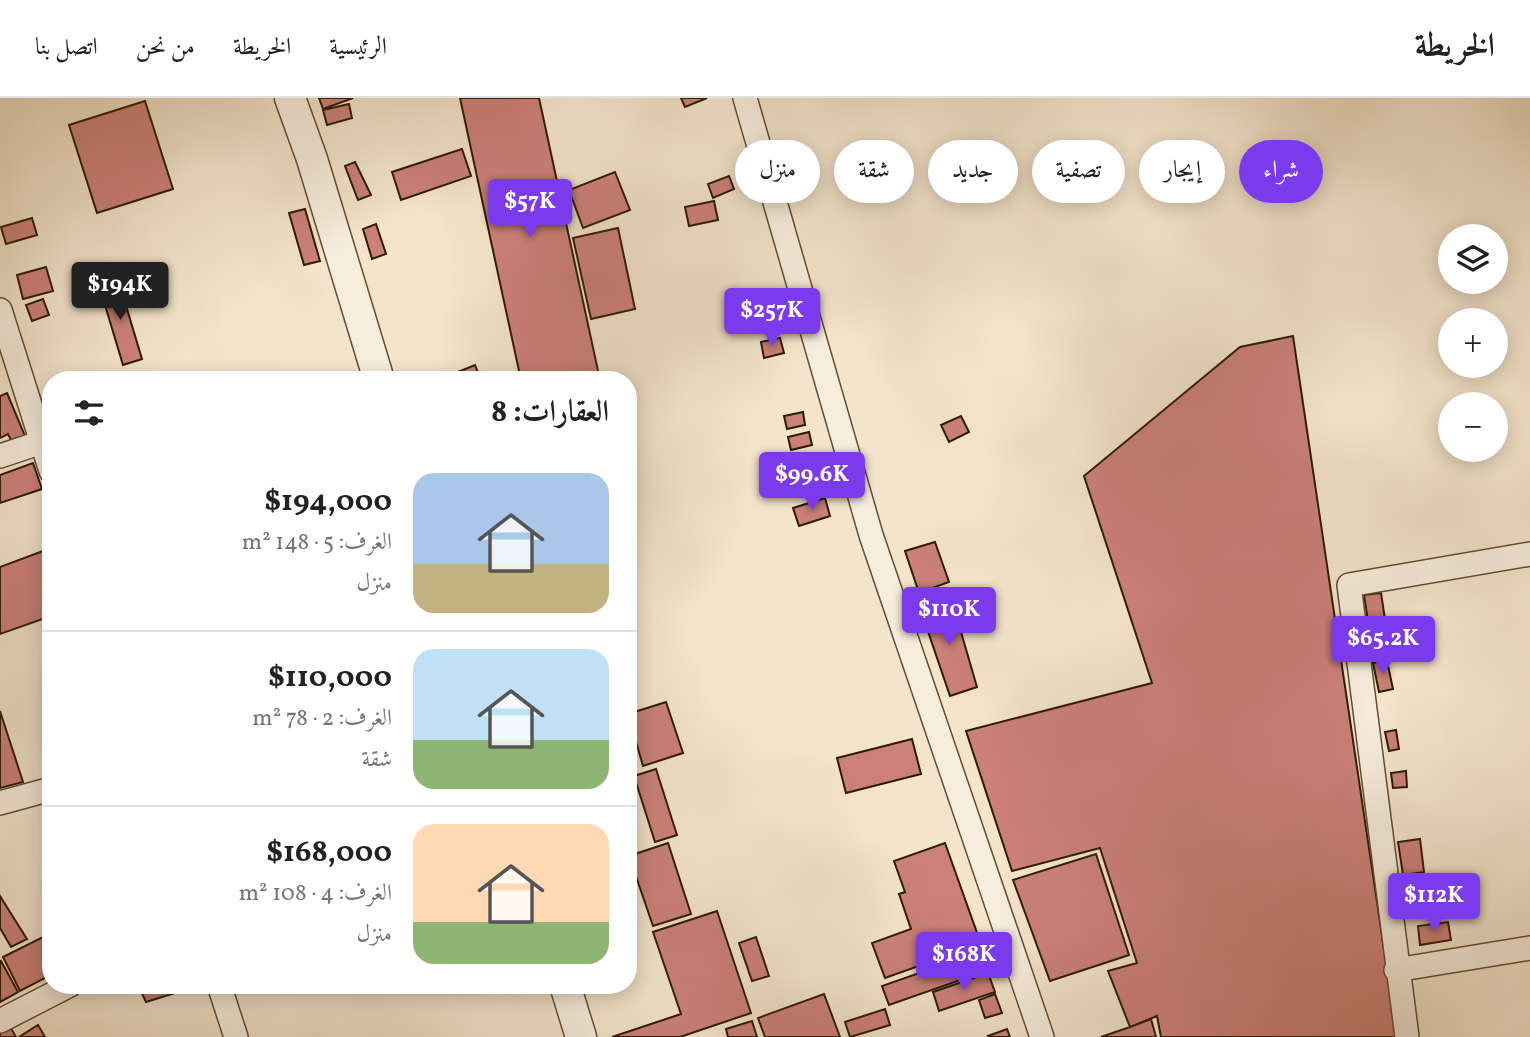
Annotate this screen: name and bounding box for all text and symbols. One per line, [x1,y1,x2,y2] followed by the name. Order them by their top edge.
[1415,25,1495,71] text: الخريطة
[35,31,98,65] text: اتصل بنا
[136,31,195,65] text: من نحن
[233,31,291,65] text: الخريطة
[329,31,387,65] text: الرئيسية
[735,140,820,203] chip: منزل
[834,140,914,203] chip: شقة
[928,140,1018,203] chip: جديد
[1032,140,1125,203] chip: تصفية
[1139,140,1225,203] chip: إيجار
[1239,140,1323,203] chip: شراء
[489,180,571,239] pin: $57K
[504,186,556,218] text: $57K
[1438,224,1508,462] map controls
[1438,224,1508,294] button: layers
[71,262,169,322] pin: $194K
[88,269,152,301] text: $194K
[723,288,821,348] pin: $257K
[740,295,804,327] text: $257K
[1438,308,1508,378] button: +
[491,392,609,434] text: العقارات: 8
[1438,392,1508,462] button: −
[70,394,108,432] icon: filters
[755,452,869,512] pin: $99.6K
[775,459,849,491] text: $99.6K
[264,481,392,523] text: $194,000
[469,501,553,585] icon: home
[242,527,392,559] text: الغرف: 5 · 148 m²
[357,568,392,600] text: منزل
[900,588,998,647] pin: $110K
[918,594,980,626] text: $110K
[1326,616,1440,676] pin: $65.2K
[1347,623,1419,655] text: $65.2K
[268,657,392,699] text: $110,000
[469,677,553,761] icon: home
[252,703,392,735] text: الغرف: 2 · 78 m²
[362,744,392,776] text: شقة
[266,832,392,874] text: $168,000
[469,852,553,936] icon: home
[1385,874,1483,933] pin: $112K
[239,878,392,910] text: الغرف: 4 · 108 m²
[1404,880,1464,912] text: $112K
[357,919,392,951] text: منزل
[915,932,1013,992] pin: $168K
[932,939,996,971] text: $168K

